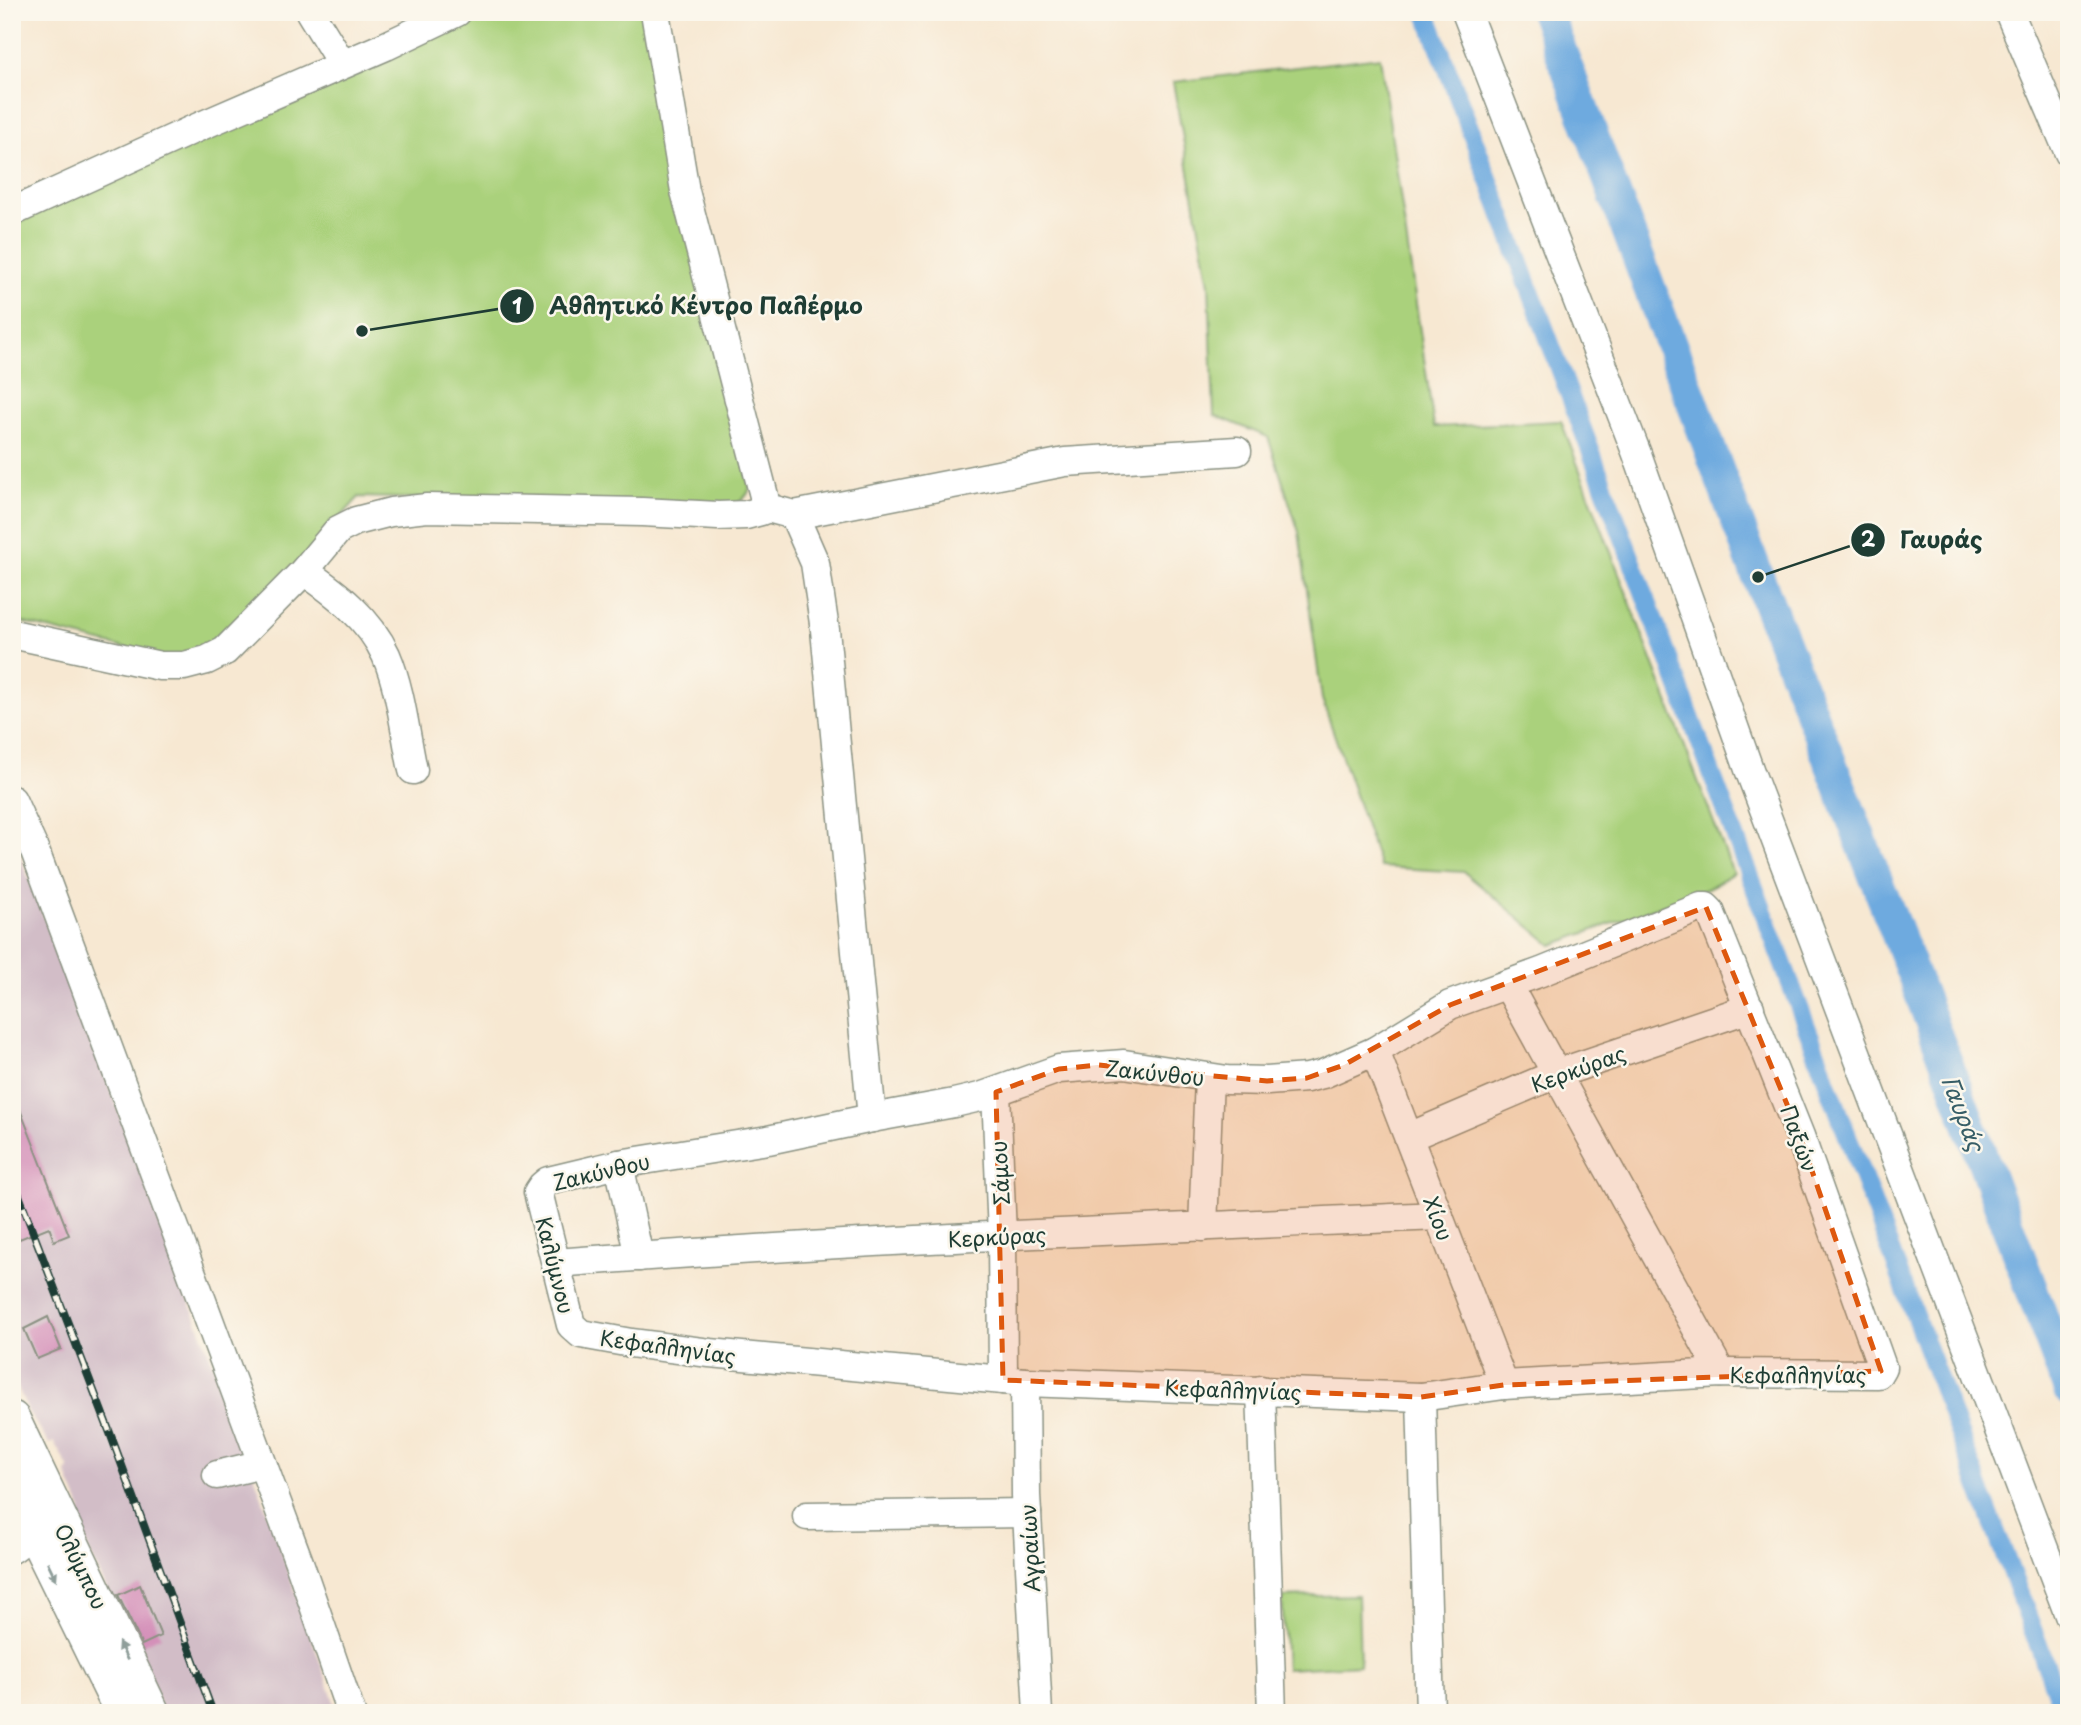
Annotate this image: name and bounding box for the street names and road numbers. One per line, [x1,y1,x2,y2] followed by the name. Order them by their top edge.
[1526,1036,1630,1100] street label: Κερκύρας
[1104,1051,1206,1093] street label: Ζακύνθου
[1773,1100,1827,1176] street label: Παξών
[981,1140,1017,1206] street label: Σάμου
[549,1144,653,1198] street label: Ζακύνθου
[1416,1191,1462,1245] street label: Χίου
[529,1213,583,1317] street label: Καλύμνου
[947,1217,1047,1255] street label: Κερκύρας
[598,1321,738,1371] street label: Κεφαλληνίας
[1730,1358,1867,1390] street label: Κεφαλληνίας
[1164,1371,1302,1407] street label: Κεφαλληνίας
[1011,1503,1047,1593] street label: Αγραίων
[48,1518,116,1614] street label: Ολύμπου

